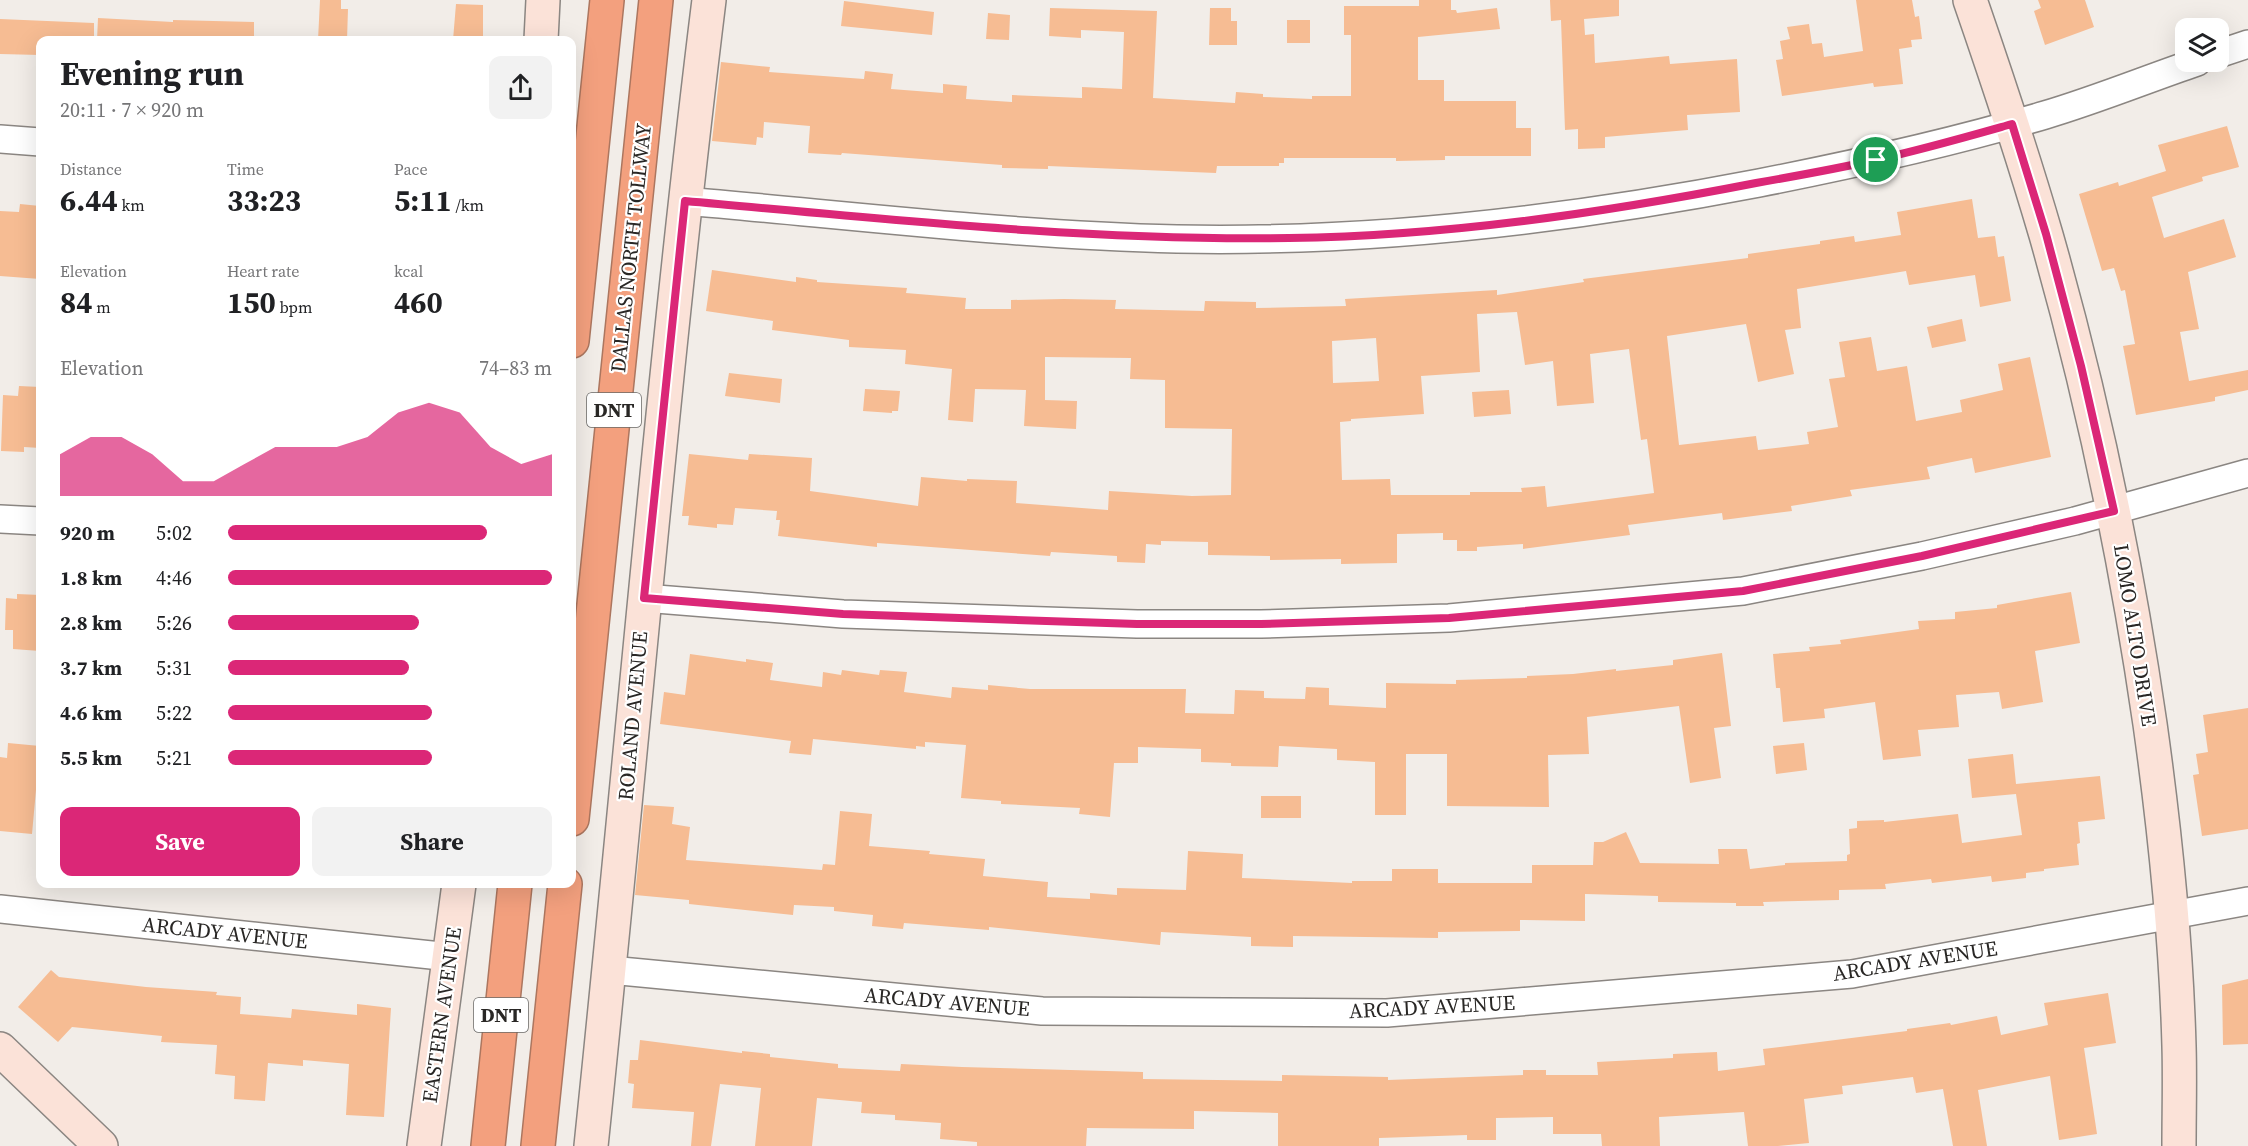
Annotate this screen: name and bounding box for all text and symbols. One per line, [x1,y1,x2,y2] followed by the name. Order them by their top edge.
[2175,18,2229,72] map controls
[2175,18,2229,72] button: layers
[60,51,244,96] text: Evening run
[489,56,552,119] button: share
[60,96,204,124] text: 20:11 · 7 × 920 m
[603,121,658,374] street label: DALLAS NORTH TOLLWAY
[1850,134,1901,185] pin
[1859,143,1892,176] icon: arrive
[60,158,122,180] text: Distance
[227,158,264,180] text: Time
[394,158,428,180] text: Pace
[60,180,118,221] text: 6.44
[227,180,301,221] text: 33:23
[394,180,452,221] text: 5:11
[118,194,145,216] text: km
[452,194,484,216] text: /km
[60,260,127,282] text: Elevation
[227,260,299,282] text: Heart rate
[394,260,423,282] text: kcal
[60,282,93,323] text: 84
[227,282,276,323] text: 150
[394,282,443,323] text: 460
[93,296,111,318] text: m
[276,296,312,318] text: bpm
[60,354,144,382] text: Elevation
[479,354,552,382] text: 74–83 m
[587,393,641,427] road number: DNT
[60,519,115,547] text: 920 m
[156,519,192,547] text: 5:02
[2107,542,2164,728] street label: LOMO ALTO DRIVE
[60,564,122,592] text: 1.8 km
[156,564,192,592] text: 4:46
[60,609,122,637] text: 2.8 km
[156,609,192,637] text: 5:26
[611,630,654,802] street label: ROLAND AVENUE
[60,654,122,682] text: 3.7 km
[156,654,192,682] text: 5:31
[60,699,122,727] text: 4.6 km
[156,699,192,727] text: 5:22
[60,744,122,772] text: 5.5 km
[156,744,192,772] text: 5:21
[60,807,300,876] button: Save
[312,807,552,876] button: Share
[141,909,309,956] street label: ARCADY AVENUE
[415,925,468,1105] street label: EASTERN AVENUE
[1831,933,1999,988] street label: ARCADY AVENUE
[863,980,1031,1023] street label: ARCADY AVENUE
[1348,988,1516,1025] street label: ARCADY AVENUE
[474,998,528,1032] road number: DNT

